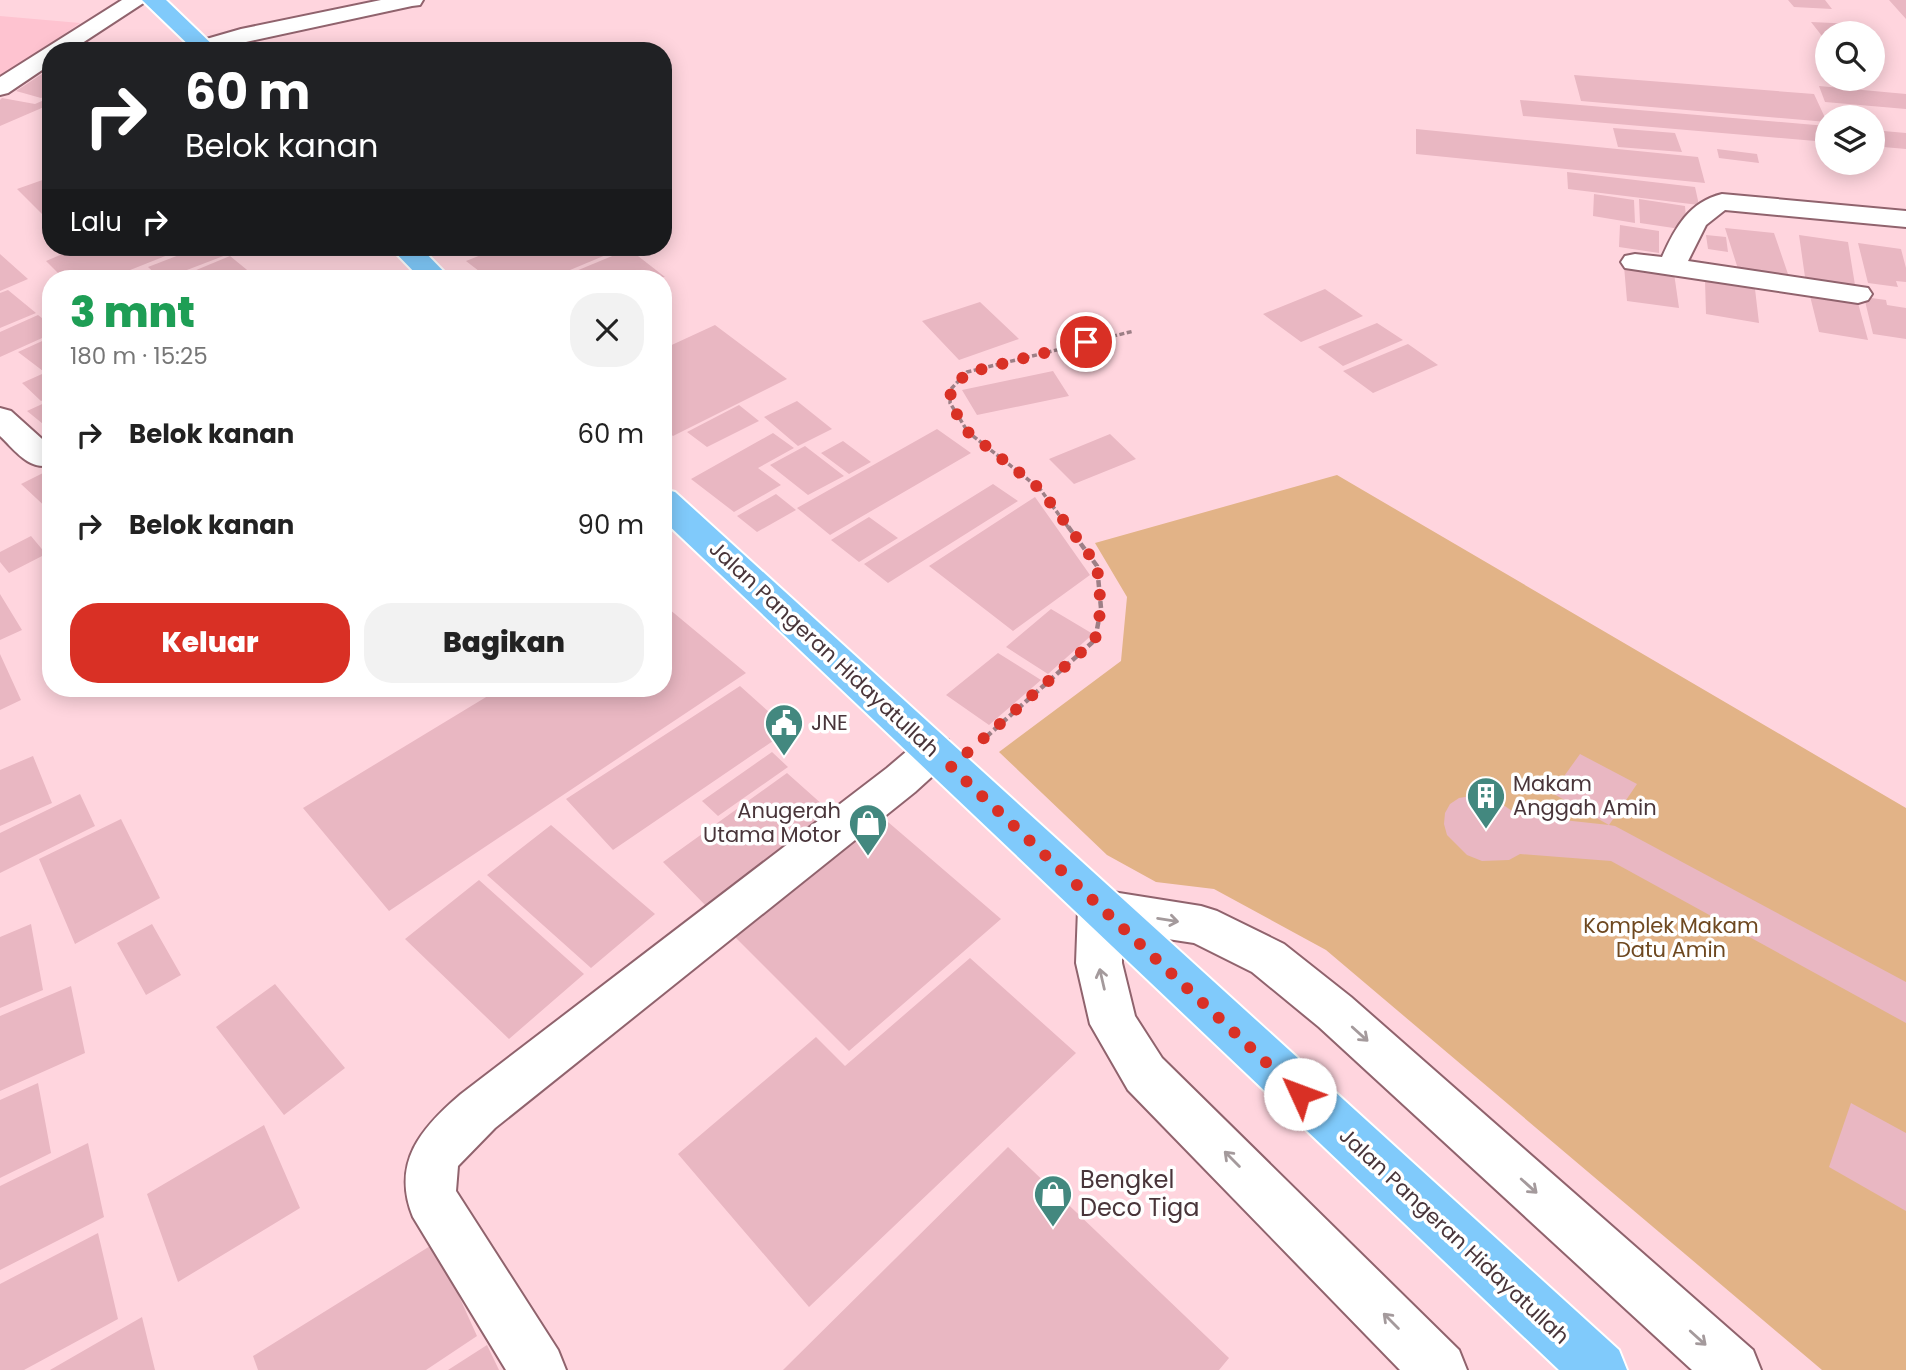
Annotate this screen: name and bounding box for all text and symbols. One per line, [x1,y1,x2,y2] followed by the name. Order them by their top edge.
[1815,21,1885,175] map controls
[1815,21,1885,91] button: search
[185,58,310,126] text: 60 m
[70,70,161,161] icon: right
[1815,105,1885,175] button: layers
[185,123,379,168] text: Belok kanan
[136,203,174,241] icon: right
[70,204,122,240] text: Lalu
[70,283,195,342] text: 3 mnt
[570,293,644,367] button: close
[1056,312,1116,372] pin
[1067,323,1105,361] icon: arrive
[70,340,208,372] text: 180 m · 15:25
[70,416,108,454] icon: right
[129,416,294,452] text: Belok kanan
[577,416,644,452] text: 60 m
[70,507,108,545] icon: right
[129,507,294,543] text: Belok kanan
[578,507,644,543] text: 90 m
[703,534,946,763] street label: Jalan Pangeran Hidayatullah
[70,603,350,683] button: Keluar
[364,603,644,683] button: Bagikan
[763,702,805,757] public building icon: JNE
[811,708,848,737] place label: JNE
[1513,769,1657,822] place label: Makam Anggah Amin
[1465,775,1507,830] building icon: Makam Anggah Amin
[703,796,841,849] place label: Anugerah Utama Motor
[847,802,889,857] shop icon: Anugerah Utama Motor
[1583,911,1759,964] park label: Komplek Makam Datu Amin
[1156,913,1179,926] one-way arrow
[1095,968,1108,991] one-way arrow
[1350,1026,1368,1042] one-way arrow
[1263,1057,1337,1131] position arrow
[1333,1121,1576,1350] street label: Jalan Pangeran Hidayatullah
[1223,1151,1240,1168] one-way arrow
[1080,1163,1200,1224] place label: Bengkel Deco Tiga
[1032,1173,1074,1228] shop icon: Bengkel Deco Tiga
[1520,1178,1538,1194] one-way arrow
[1383,1313,1400,1330] one-way arrow
[1689,1330,1706,1347] one-way arrow

